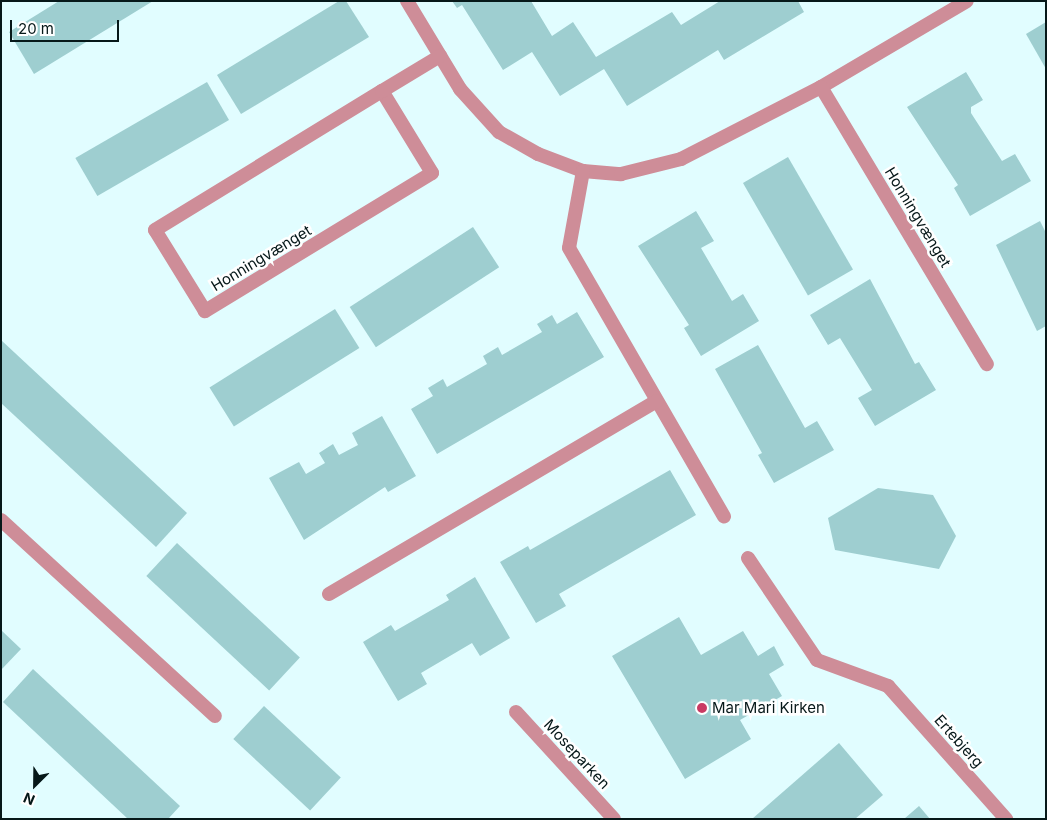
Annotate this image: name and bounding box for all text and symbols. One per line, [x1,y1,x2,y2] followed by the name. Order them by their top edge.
[12,10,121,42] scale bar
[18,19,54,38] text: 20 m
[881,164,955,270] street label: Honningvænget
[208,221,314,295] street label: Honningvænget
[712,699,825,717] place label: Mar Mari Kirken
[696,702,708,714] marker: Mar Mari Kirken
[931,711,987,771] street label: Ertebjerg
[540,716,614,792] street label: Moseparken
[10,760,60,810] north arrow
[21,789,37,809] text: N

